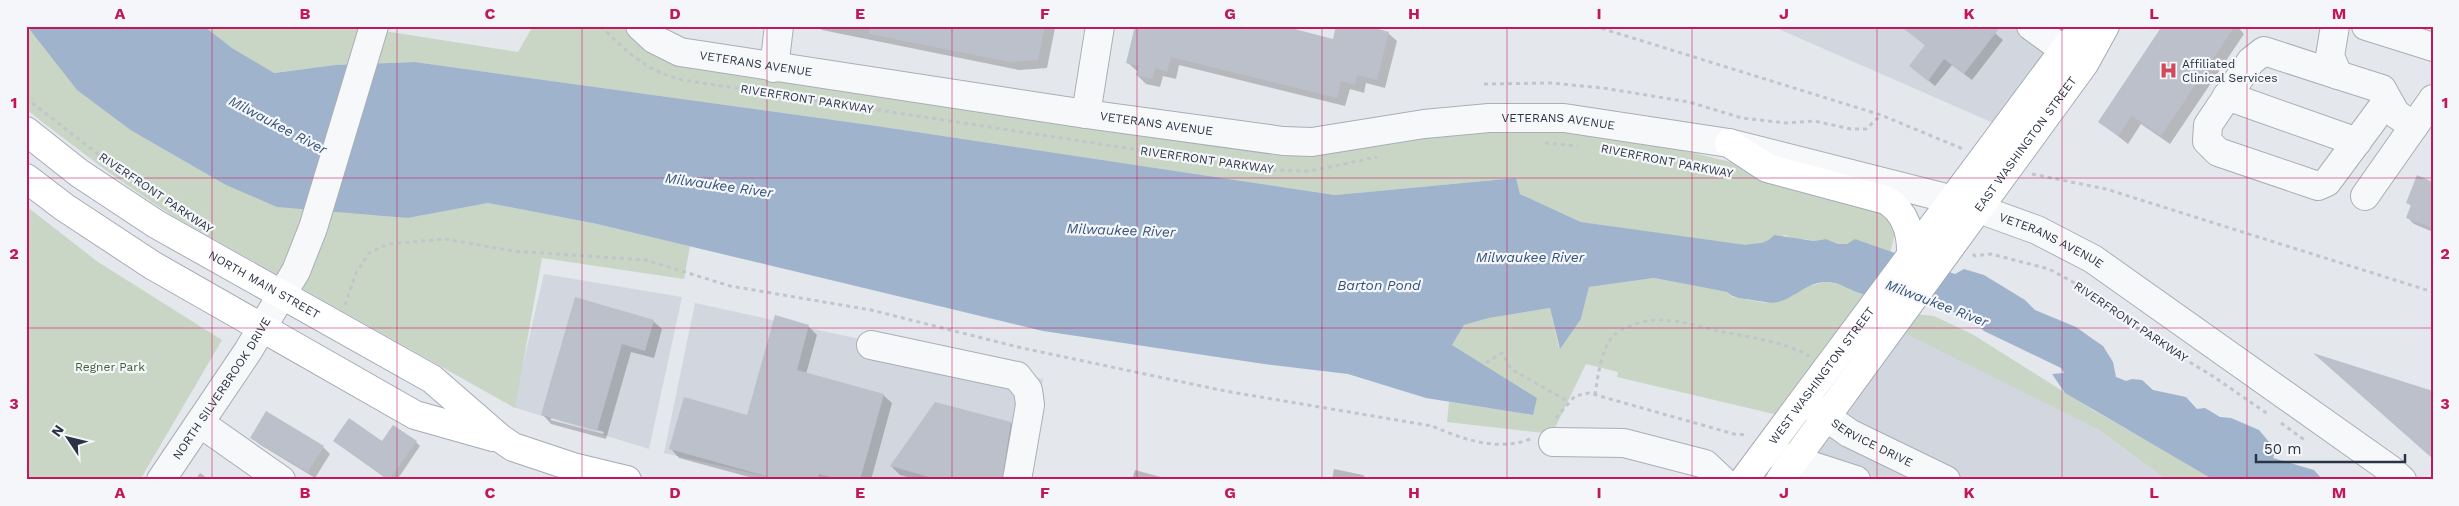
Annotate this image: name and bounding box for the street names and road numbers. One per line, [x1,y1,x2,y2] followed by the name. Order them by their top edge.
[699,48,814,79] street label: VETERANS AVENUE
[1971,74,2079,214] street label: EAST WASHINGTON STREET
[739,82,875,116] street label: RIVERFRONT PARKWAY
[1099,109,1214,138] street label: VETERANS AVENUE
[1502,111,1616,133] street label: VETERANS AVENUE
[1600,141,1735,181] street label: RIVERFRONT PARKWAY
[1139,144,1275,176] street label: RIVERFRONT PARKWAY
[96,150,216,236] street label: RIVERFRONT PARKWAY
[1997,210,2106,271] street label: VETERANS AVENUE
[206,248,322,322] street label: NORTH MAIN STREET
[2071,279,2191,365] street label: RIVERFRONT PARKWAY
[1766,304,1877,447] street label: WEST WASHINGTON STREET
[170,314,274,462] street label: NORTH SILVERBROOK DRIVE
[1828,416,1915,470] street label: SERVICE DRIVE

